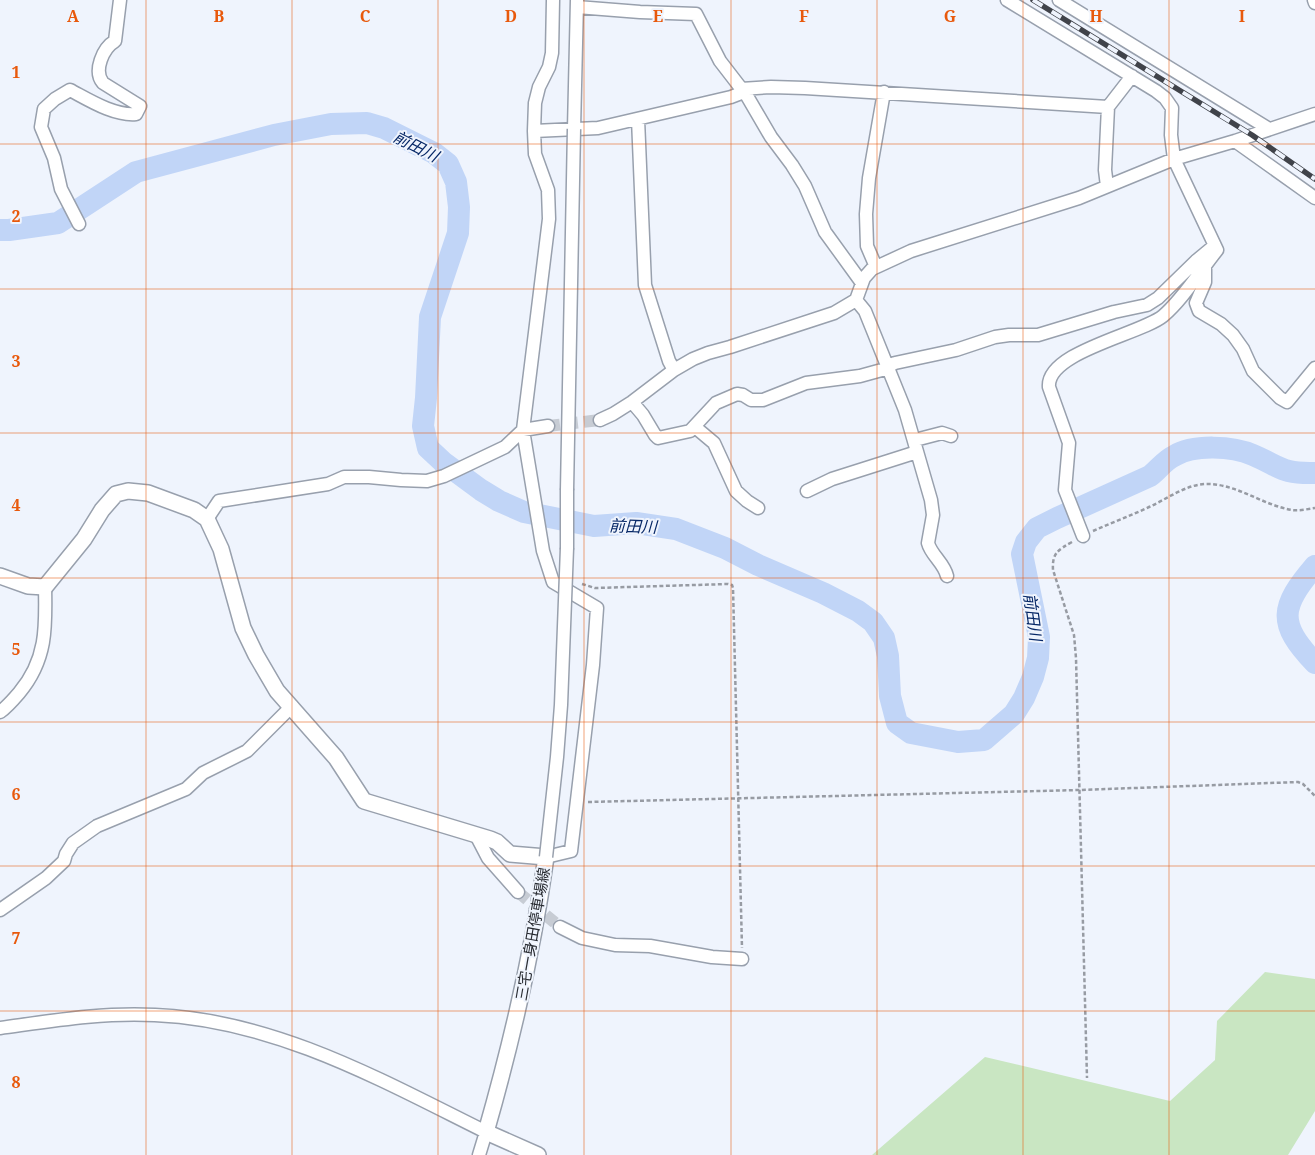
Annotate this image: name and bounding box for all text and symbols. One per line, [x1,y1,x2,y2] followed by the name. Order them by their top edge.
[67,5,80,27] text: A
[214,5,225,27] text: B
[360,5,371,27] text: C
[505,5,517,27] text: D
[653,5,663,27] text: E
[799,5,809,27] text: F
[944,5,956,27] text: G
[1089,5,1103,27] text: H
[1239,5,1245,27] text: I
[11,61,21,83] text: 1
[390,125,444,168] water label: 前田川
[11,205,21,227] text: 2
[11,350,21,372] text: 3
[11,494,21,516] text: 4
[609,514,659,538] water label: 前田川
[1019,592,1048,644] water label: 前田川
[11,638,21,660] text: 5
[11,783,21,805] text: 6
[510,866,554,1002] street label: 三宅一身田停車場線
[11,927,21,949] text: 7
[11,1071,21,1093] text: 8

